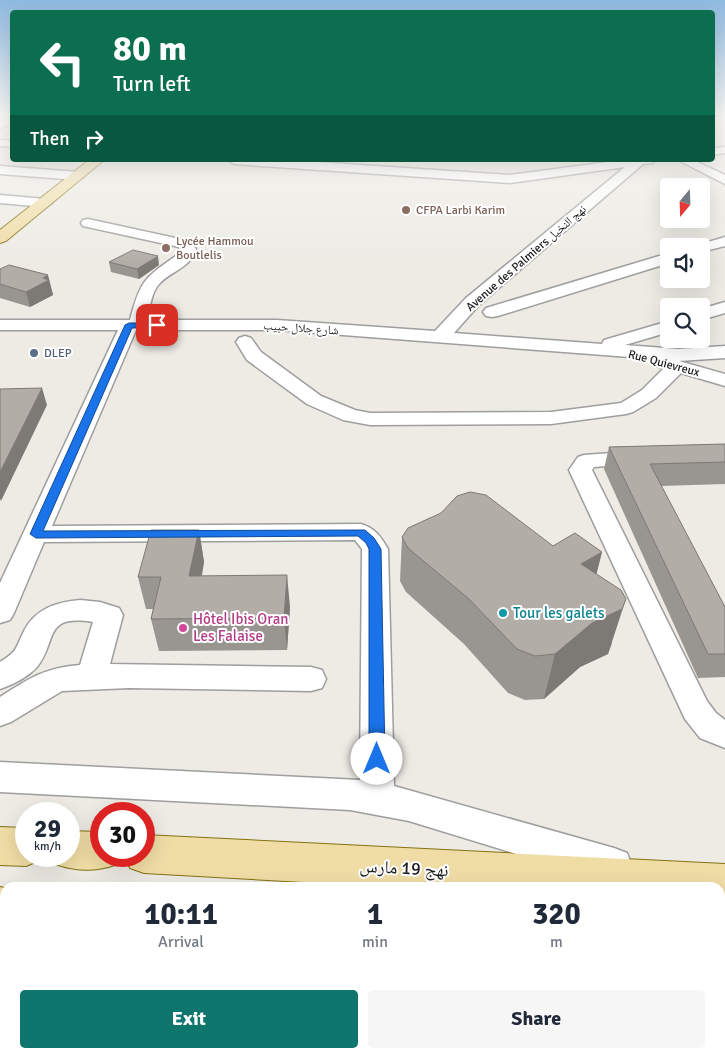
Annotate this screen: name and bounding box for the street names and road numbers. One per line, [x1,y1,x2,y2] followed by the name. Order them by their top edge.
[463,202,590,315] street label: Avenue des Palmiers نهج النخيل
[263,318,339,339] street label: شارع جلال حبيب
[627,347,702,380] street label: Rue Quievreux
[359,855,449,882] street label: نهج 19 مارس

